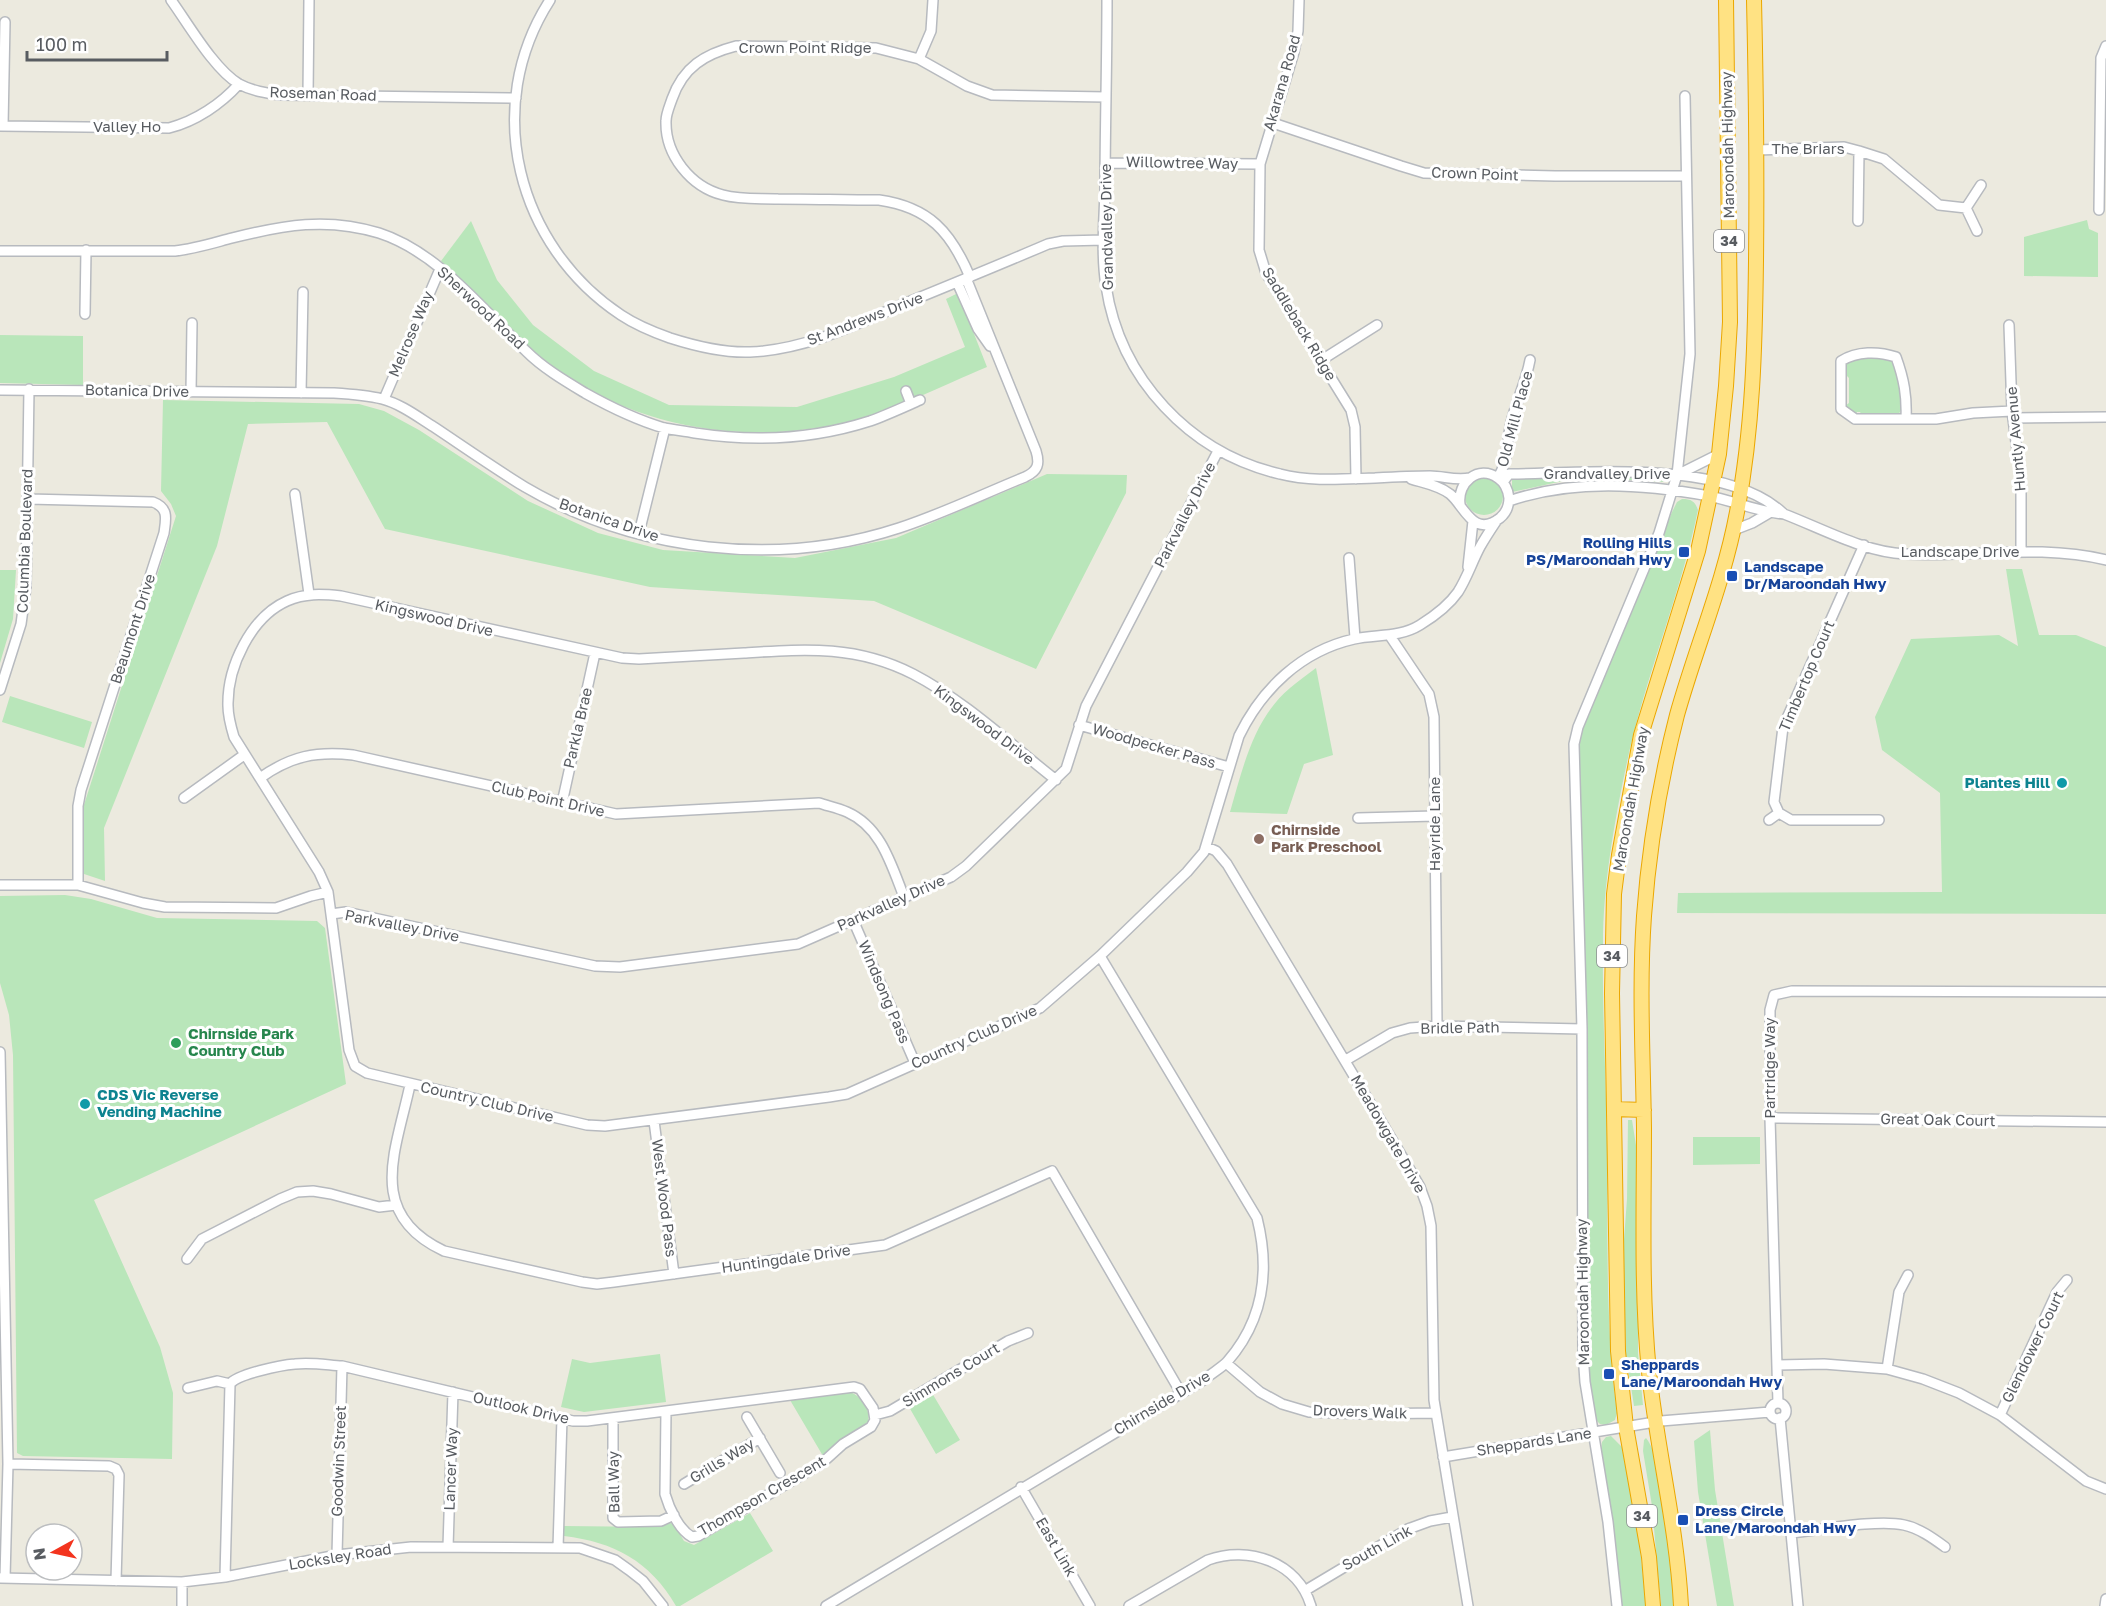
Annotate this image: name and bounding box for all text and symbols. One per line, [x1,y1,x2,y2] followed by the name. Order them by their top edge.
[27,24,166,62] scale bar
[36,33,87,55] text: 100 m
[1259,33,1303,133] street label: Akarana Road
[739,38,872,56] street label: Crown Point Ridge
[1717,71,1737,219] street label: Maroondah Highway
[269,82,377,104] street label: Roseman Road
[93,117,161,135] street label: Valley Ho
[1771,139,1845,157] street label: The Briars
[1126,152,1239,172] street label: Willowtree Way
[1431,162,1519,184] street label: Crown Point
[1096,163,1116,291] street label: Grandvalley Drive
[1714,230,1744,252] road number: 34
[434,262,529,353] street label: Sherwood Road
[1259,263,1341,384] street label: Saddleback Ridge
[384,287,437,379] street label: Melrose Way
[804,288,925,348] street label: St Andrews Drive
[1493,368,1536,469] street label: Old Mill Place
[85,380,190,400] street label: Botanica Drive
[2001,386,2029,492] street label: Huntly Avenue
[1150,458,1219,570] street label: Parkvalley Drive
[1544,464,1671,482] street label: Grandvalley Drive
[12,469,36,613] street label: Columbia Boulevard
[557,494,662,545] street label: Botanica Drive
[1526,533,1672,568] place label: Rolling Hills PS/Maroondah Hwy
[1900,542,2020,560] street label: Landscape Drive
[1677,545,1691,559] marker: Rolling Hills PS/Maroondah Hwy
[1744,557,1886,592] place label: Landscape Dr/Maroondah Hwy
[1725,569,1739,583] marker: Landscape Dr/Maroondah Hwy
[106,571,158,686] street label: Beaumont Drive
[373,595,495,639] street label: Kingswood Drive
[1775,617,1838,734] street label: Timbertop Court
[931,681,1039,768] street label: Kingswood Drive
[559,685,595,770] street label: Parkla Brae
[1090,719,1218,771] street label: Woodpecker Pass
[1608,724,1652,873] street label: Maroondah Highway
[1965,773,2050,791] place label: Plantes Hill
[490,776,607,820] street label: Club Point Drive
[1425,776,1443,871] street label: Hayride Lane
[2055,776,2069,790] marker: Plantes Hill
[1271,820,1381,855] place label: Chirnside Park Preschool
[1252,832,1266,846] marker: Chirnside Park Preschool
[834,870,948,934] street label: Parkvalley Drive
[343,905,461,945] street label: Parkvalley Drive
[855,937,915,1046] street label: Windsong Pass
[1597,945,1627,967] road number: 34
[908,1000,1040,1072] street label: Country Club Drive
[1420,1017,1500,1037] street label: Bridle Path
[1760,1017,1778,1119] street label: Partridge Way
[188,1024,294,1059] place label: Chirnside Park Country Club
[169,1036,183,1050] marker: Chirnside Park Country Club
[1348,1071,1430,1196] street label: Meadowgate Drive
[419,1077,556,1125] street label: Country Club Drive
[97,1085,222,1120] place label: CDS Vic Reverse Vending Machine
[78,1097,92,1111] marker: CDS Vic Reverse Vending Machine
[1880,1109,1996,1129] street label: Great Oak Court
[649,1138,681,1258] street label: West Wood Pass
[1572,1218,1592,1366] street label: Maroondah Highway
[720,1240,852,1276] street label: Huntingdale Drive
[1997,1288,2067,1405] street label: Glendower Court
[898,1338,1002,1410] street label: Simmons Court
[1621,1355,1782,1390] place label: Sheppards Lane/Maroondah Hwy
[1110,1366,1213,1438] street label: Chirnside Drive
[1602,1367,1616,1381] marker: Sheppards Lane/Maroondah Hwy
[471,1387,571,1427] street label: Outlook Drive
[1312,1400,1408,1422] street label: Drovers Walk
[327,1405,349,1517] street label: Goodwin Street
[1475,1423,1593,1459] street label: Sheppards Lane
[440,1426,460,1511] street label: Lancer Way
[686,1434,758,1486] street label: Grills Way
[603,1450,623,1513] street label: Ball Way
[694,1451,829,1539] street label: Thompson Crescent
[1695,1501,1856,1536] place label: Dress Circle Lane/Maroondah Hwy
[1627,1505,1657,1527] road number: 34
[1676,1513,1690,1527] marker: Dress Circle Lane/Maroondah Hwy
[1033,1514,1081,1580] street label: East Link
[1339,1520,1415,1574] street label: South Link
[24,1522,84,1582] north arrow
[287,1539,393,1573] street label: Locksley Road
[28,1547,50,1562] text: N

